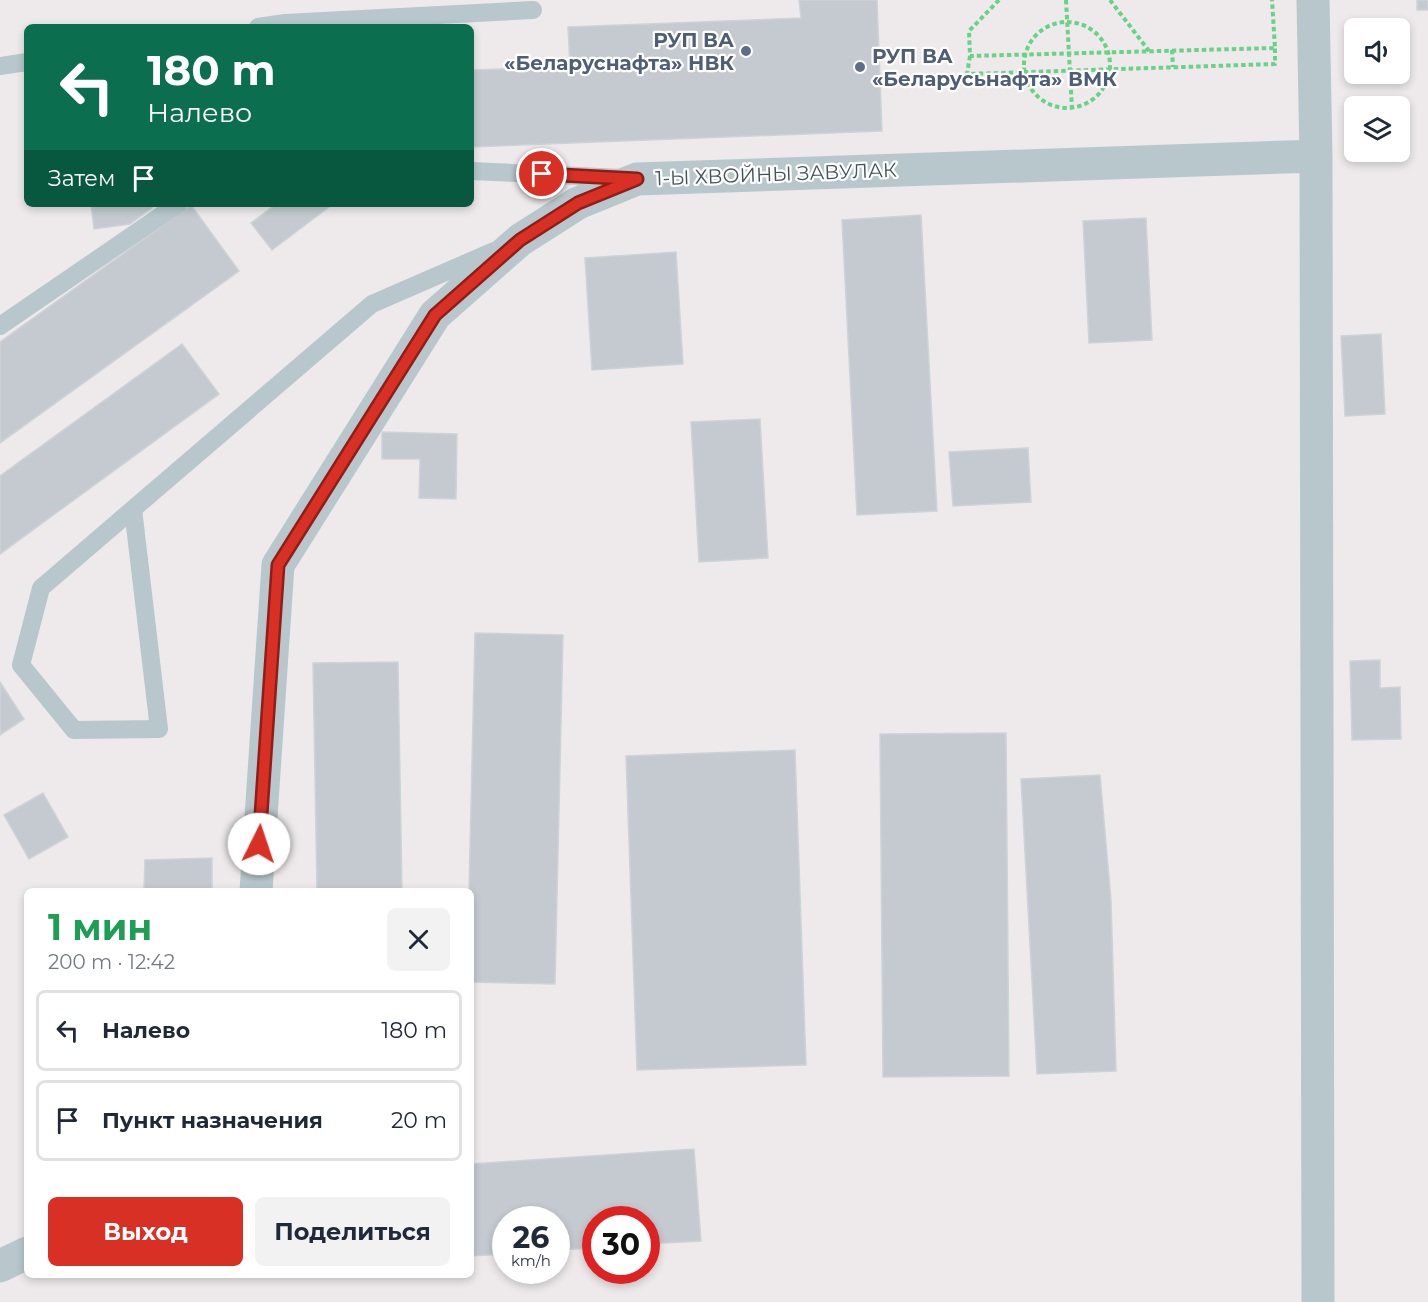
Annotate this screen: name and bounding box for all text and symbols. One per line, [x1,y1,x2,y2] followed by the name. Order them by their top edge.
[1344,18,1410,162] map controls
[1344,18,1410,84] button: sound
[504,28,734,75] place label: РУП ВА «Беларуснафта» НВК
[147,44,276,96] text: 180 m
[739,44,753,58] marker: РУП ВА «Беларуснафта» НВК
[872,44,1117,91] place label: РУП ВА «Беларусьнафта» ВМК
[48,48,126,126] icon: left
[853,60,867,74] marker: РУП ВА «Беларусьнафта» ВМК
[147,96,252,129] text: Налево
[1344,96,1410,162] button: layers
[516,148,567,199] pin
[525,157,558,190] icon: arrive
[655,158,897,190] street label: 1-Ы ХВОЙНЫ ЗАВУЛАК
[127,162,160,195] icon: arrive
[48,165,115,192] text: Затем
[227,812,291,876] position arrow
[48,905,152,949] text: 1 мин
[387,908,450,971] button: close
[48,950,175,974] text: 200 m · 12:42
[51,1014,84,1047] icon: left
[102,1017,190,1044] text: Налево
[381,1017,447,1044] text: 180 m
[51,1104,84,1137] icon: arrive
[102,1107,323,1134] text: Пункт назначения
[391,1107,447,1134] text: 20 m
[48,1197,243,1266] button: Выход
[255,1197,450,1266] button: Поделиться
[582,1206,660,1284] speed limit sign: 30
[513,1219,549,1256] text: 26
[511,1251,551,1270] text: km/h

